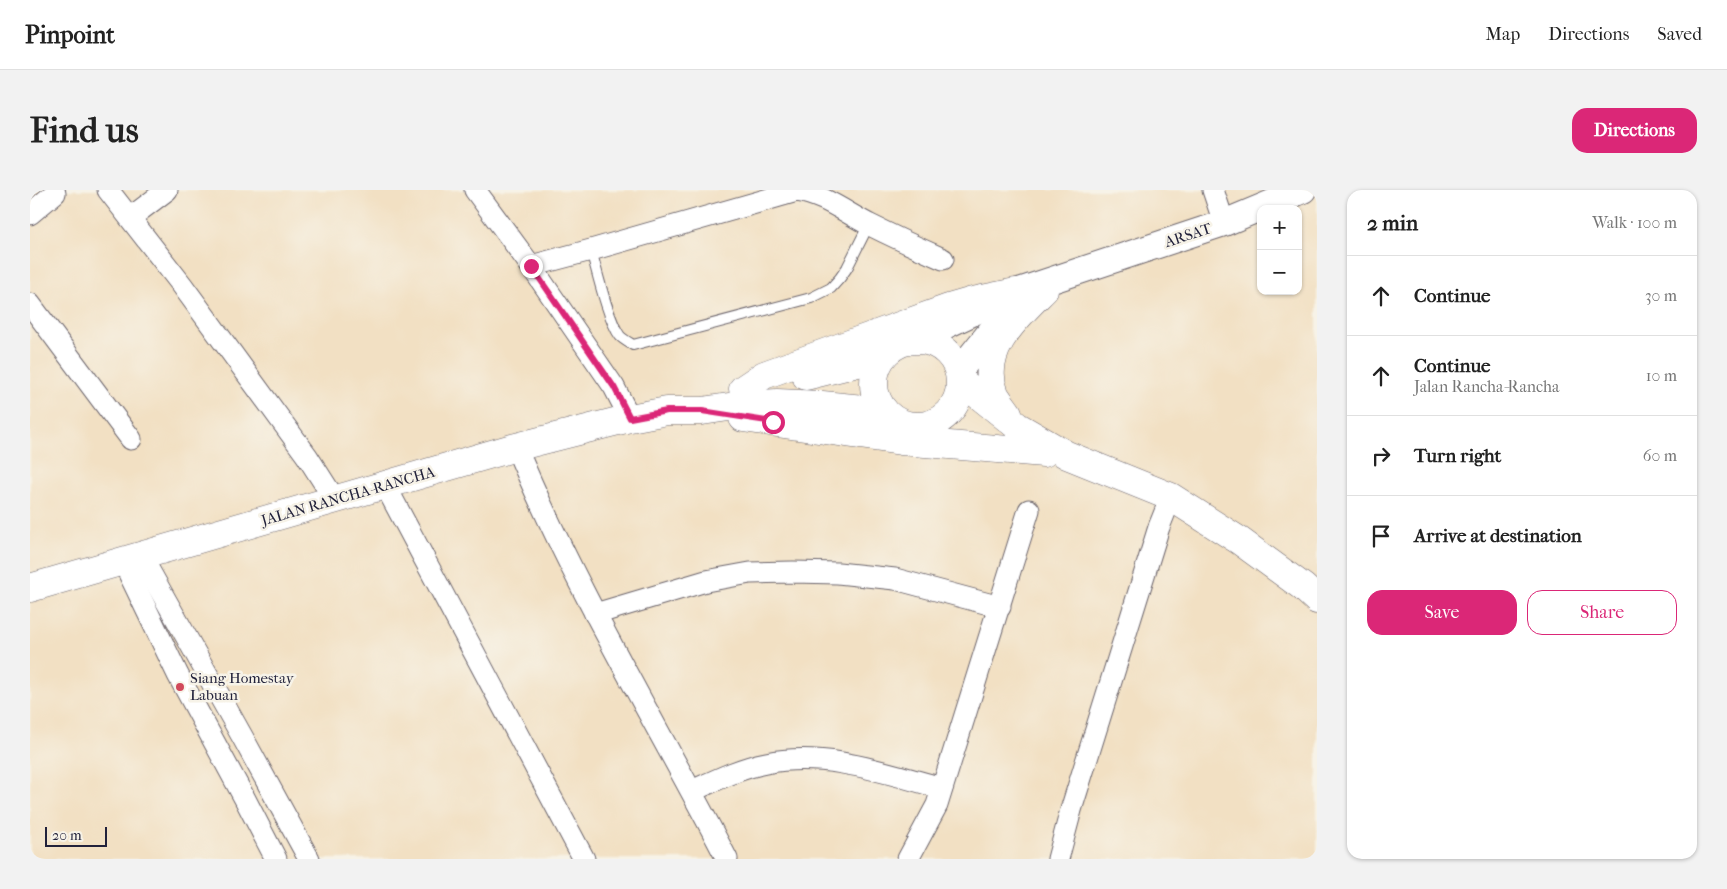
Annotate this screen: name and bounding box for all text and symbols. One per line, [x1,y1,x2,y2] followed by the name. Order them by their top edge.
[25,21,115,49] text: Pinpoint
[1486,24,1520,45] text: Map
[1548,24,1629,45] text: Directions
[1657,24,1702,45] text: Saved
[1572,108,1697,153] button: Directions
[30,110,139,151] text: Find us
[1257,205,1302,295] map controls
[1257,205,1302,250] button: +
[1367,211,1418,235] text: 2 min
[1592,213,1677,232] text: Walk · 100 m
[1162,219,1214,251] street label: ARSAT
[1257,250,1302,295] button: −
[520,255,543,278] route end
[1367,282,1395,310] icon: ahead
[1414,285,1490,307] text: Continue
[1645,286,1677,305] text: 30 m
[1414,355,1490,377] text: Continue
[1367,362,1395,390] icon: ahead
[1646,366,1677,385] text: 10 m
[1414,377,1559,396] text: Jalan Rancha-Rancha
[762,411,785,434] route start
[1367,442,1395,470] icon: right
[1414,445,1501,467] text: Turn right
[1643,446,1677,465] text: 60 m
[258,463,437,530] street label: JALAN RANCHA-RANCHA
[1367,522,1395,550] icon: arrive
[1414,525,1582,547] text: Arrive at destination
[1367,590,1517,635] button: Save
[1527,590,1677,635] button: Share
[190,669,295,704] place label: Siang Homestay Labuan
[174,681,186,693] marker: Siang Homestay Labuan
[45,824,108,847] scale bar
[52,827,82,844] text: 20 m

